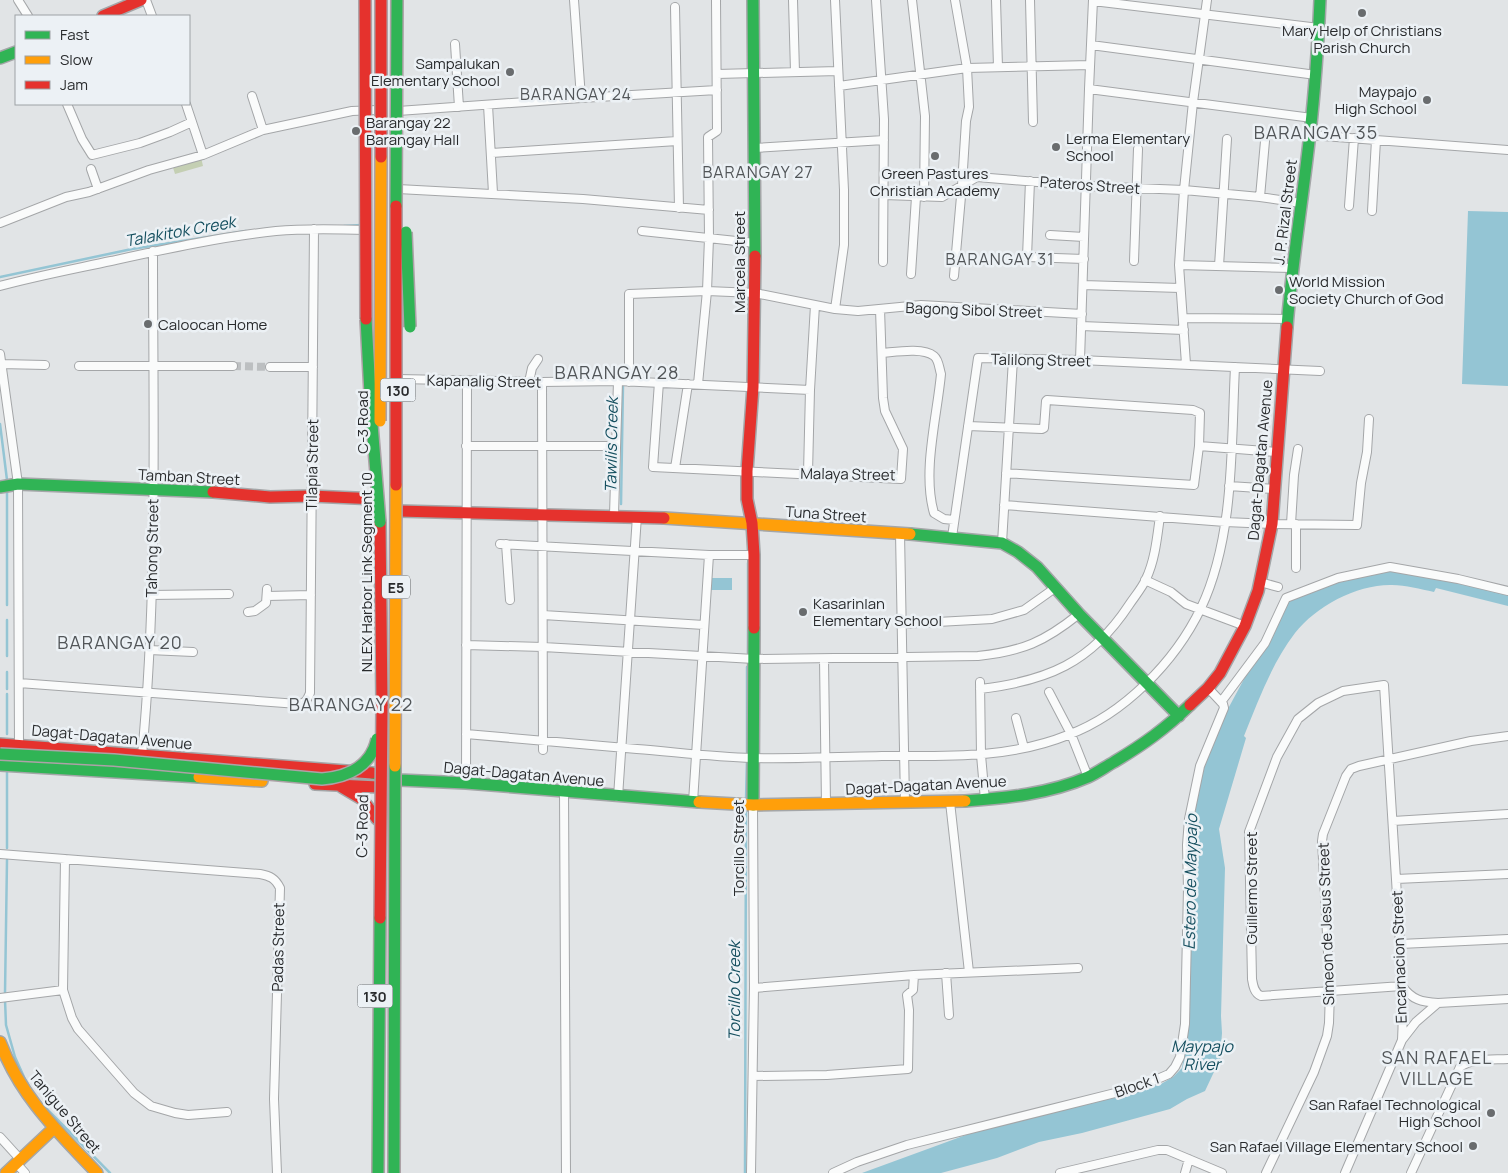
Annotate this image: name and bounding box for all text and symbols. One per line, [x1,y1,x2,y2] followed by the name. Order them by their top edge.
[1356,7,1368,19] marker: Mary Help of Christians Parish Church
[15,15,190,105] legend
[1282,20,1442,58] place label: Mary Help of Christians Parish Church
[60,24,89,45] text: Fast
[60,49,93,70] text: Slow
[371,53,500,91] place label: Sampalukan Elementary School
[504,66,516,78] marker: Sampalukan Elementary School
[60,74,88,95] text: Jam
[1335,81,1417,119] place label: Maypajo High School
[520,83,632,105] district label: BARANGAY 24
[1421,94,1433,106] marker: Maypajo High School
[366,112,459,150] place label: Barangay 22 Barangay Hall
[1254,120,1378,144] district label: BARANGAY 35
[350,125,362,137] marker: Barangay 22 Barangay Hall
[1066,128,1190,166] place label: Lerma Elementary School
[1050,141,1062,153] marker: Lerma Elementary School
[929,150,941,162] marker: Green Pastures Christian Academy
[1268,158,1302,266] street label: J. P. Rizal Street
[703,161,813,183] district label: BARANGAY 27
[870,163,1000,201] place label: Green Pastures Christian Academy
[1039,171,1141,199] street label: Pateros Street
[123,210,239,252] water label: Talakitok Creek
[729,211,750,313] street label: Marcela Street
[946,248,1054,270] district label: BARANGAY 31
[1289,271,1444,309] place label: World Mission Society Church of God
[1273,284,1285,296] marker: World Mission Society Church of God
[905,297,1043,323] street label: Bagong Sibol Street
[158,314,268,335] place label: Caloocan Home
[142,318,154,330] marker: Caloocan Home
[991,349,1091,371] street label: Talilong Street
[555,360,679,384] district label: BARANGAY 28
[427,370,541,392] street label: Kapanalig Street
[380,378,416,402] road number: 130
[1243,379,1278,541] street label: Dagat-Dagatan Avenue
[352,390,373,454] street label: C-3 Road
[599,395,623,493] water label: Tawilis Creek
[301,419,323,511] street label: Tilapia Street
[800,463,896,485] street label: Malaya Street
[137,464,241,490] street label: Tamban Street
[356,472,377,672] street label: NLEX Harbor Link Segment 10
[141,498,163,598] street label: Tahong Street
[785,501,867,527] street label: Tuna Street
[382,576,410,598] road number: E5
[813,593,942,631] place label: Kasarinlan Elementary School
[797,606,809,618] marker: Kasarinlan Elementary School
[57,630,183,654] district label: BARANGAY 20
[289,692,413,716] district label: BARANGAY 22
[31,720,193,755] street label: Dagat-Dagatan Avenue
[443,757,605,792] street label: Dagat-Dagatan Avenue
[845,770,1007,800] street label: Dagat-Dagatan Avenue
[351,794,373,858] street label: C-3 Road
[728,800,749,896] street label: Torcillo Street
[1178,813,1202,950] water label: Estero de Maypajo
[1241,832,1262,944] street label: Guillermo Street
[1313,842,1339,1006] street label: Simeon de Jesus Street
[1386,890,1412,1024] street label: Encarnacion Street
[267,902,289,992] street label: Padas Street
[723,939,745,1041] water label: Torcillo Creek
[358,984,392,1008] road number: 130
[1171,1035,1235,1075] water label: Maypajo River
[1382,1045,1492,1090] district label: SAN RAFAEL VILLAGE
[24,1066,106,1158] street label: Tanigue Street
[1112,1068,1162,1102] street label: Block 1
[1309,1094,1481,1132] place label: San Rafael Technological High School
[1485,1107,1497,1119] marker: San Rafael Technological High School
[1210,1136,1463,1157] place label: San Rafael Village Elementary School
[1467,1140,1479,1152] marker: San Rafael Village Elementary School

